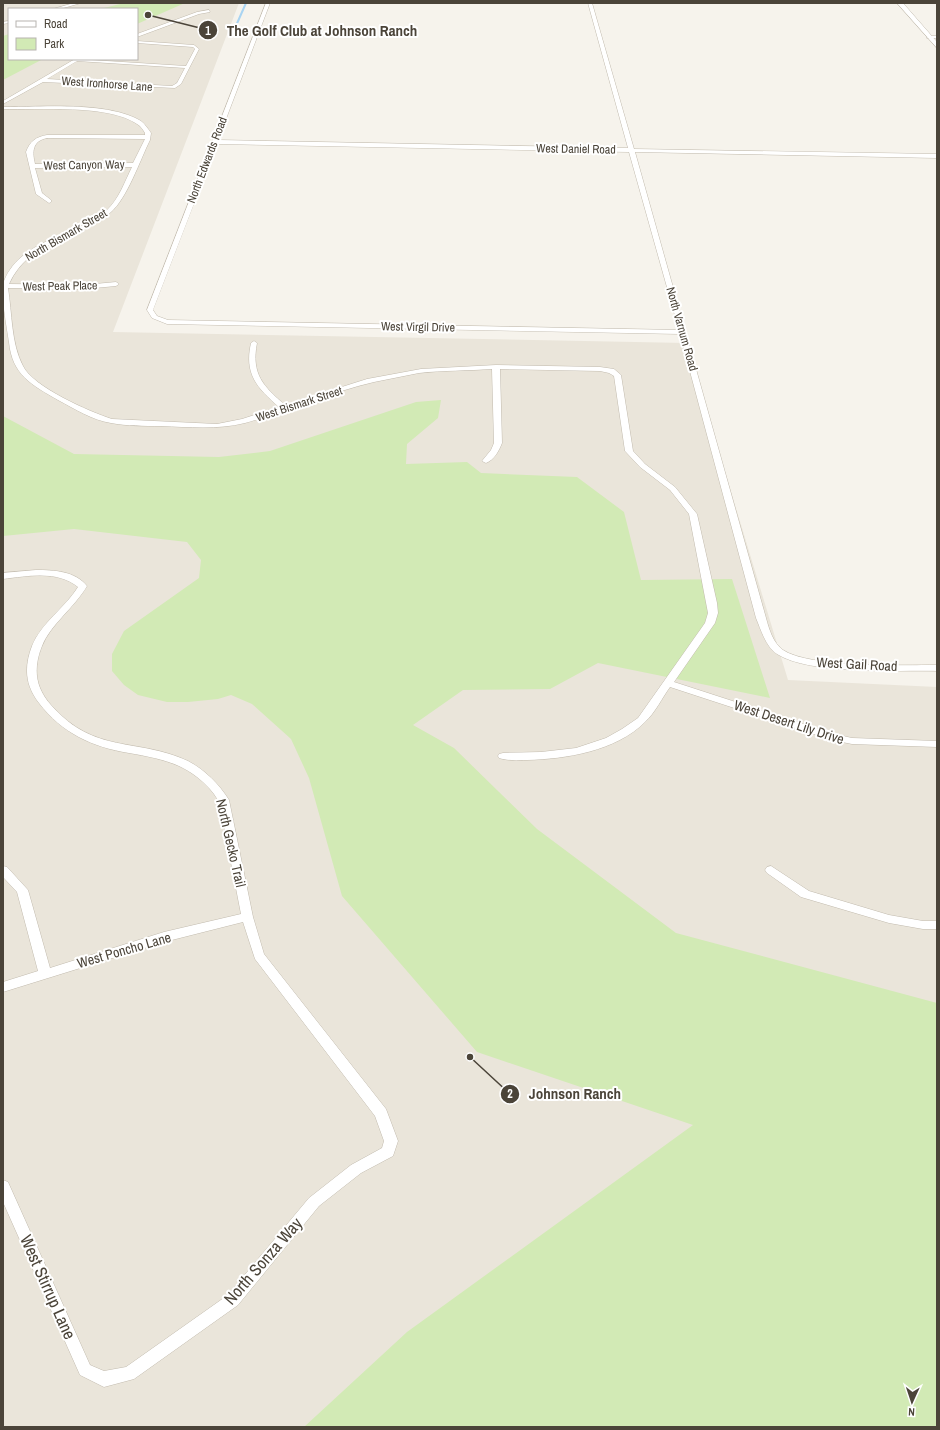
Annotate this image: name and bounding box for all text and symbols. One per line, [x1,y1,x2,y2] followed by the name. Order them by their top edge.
[8,8,138,60] legend
[44,16,68,32] text: Road
[198,17,425,44] callout: The Golf Club at Johnson Ranch
[227,20,417,41] text: The Golf Club at Johnson Ranch
[205,23,211,39] text: 1
[44,36,64,52] text: Park
[61,73,153,95] street label: West Ironhorse Lane
[183,114,231,206] street label: North Edwards Road
[536,140,616,158] street label: West Daniel Road
[43,156,125,174] street label: West Canyon Way
[22,205,110,265] street label: North Bismark Street
[22,277,98,295] street label: West Peak Place
[662,285,702,373] street label: North Varnum Road
[381,318,455,336] street label: West Virgil Drive
[254,382,345,426] street label: West Bismark Street
[816,653,898,675] street label: West Gail Road
[732,696,846,748] street label: West Desert Lily Drive
[212,797,250,889] street label: North Gecko Trail
[75,928,173,972] street label: West Poncho Lane
[500,1080,629,1107] callout: Johnson Ranch
[529,1083,621,1104] text: Johnson Ranch
[507,1086,513,1102] text: 2
[218,1212,307,1309] street label: North Sonza Way
[15,1231,82,1343] street label: West Stirrup Lane
[892,1382,932,1422] north arrow
[908,1405,915,1419] text: N

